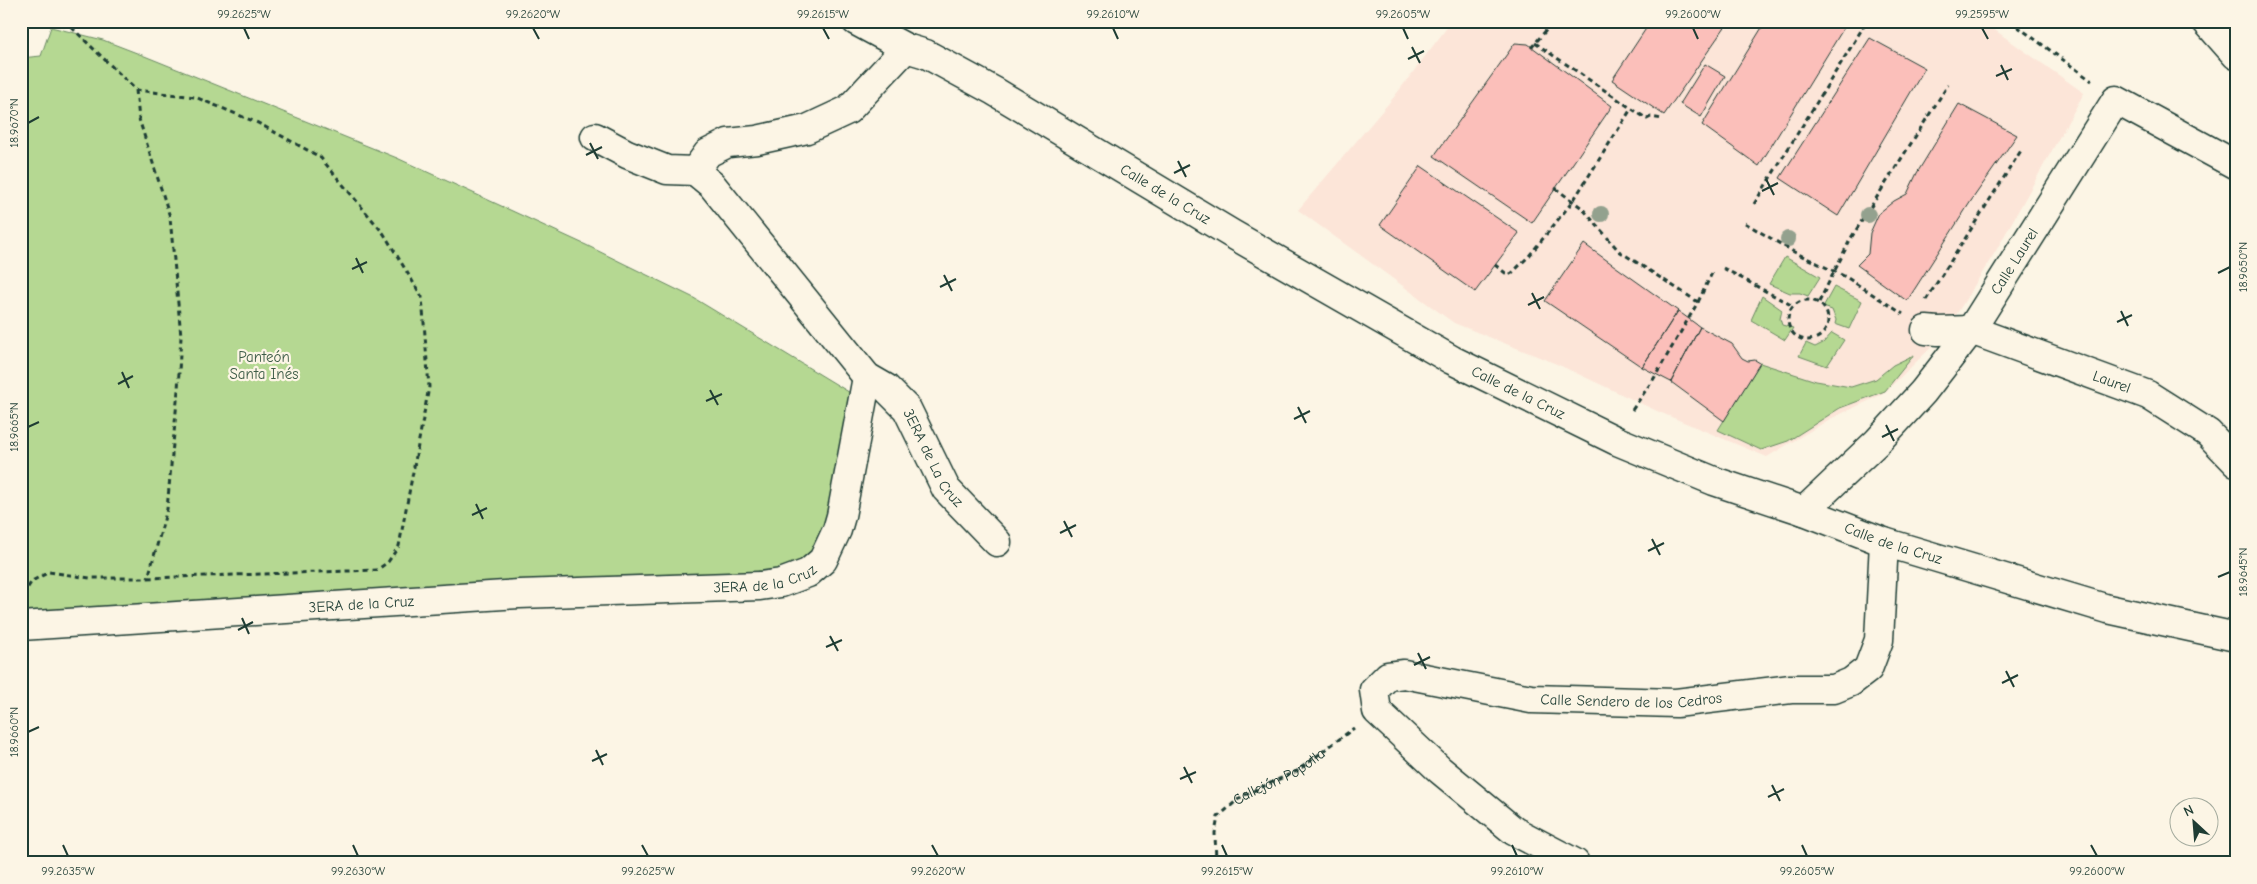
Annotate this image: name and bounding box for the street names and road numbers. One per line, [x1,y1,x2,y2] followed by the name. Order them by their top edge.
[1117,160,1214,228] street label: Calle de la Cruz
[1987,225,2042,298] street label: Calle Laurel
[1468,362,1568,423] street label: Calle de la Cruz
[2090,366,2133,397] street label: Laurel
[899,406,967,511] street label: 3ERA de La Cruz
[1842,519,1945,568] street label: Calle de la Cruz
[713,560,821,597] street label: 3ERA de la Cruz
[308,592,415,616] street label: 3ERA de la Cruz
[1540,688,1723,712] street label: Calle Sendero de los Cedros
[1229,744,1329,809] street label: Callejón Popotla

